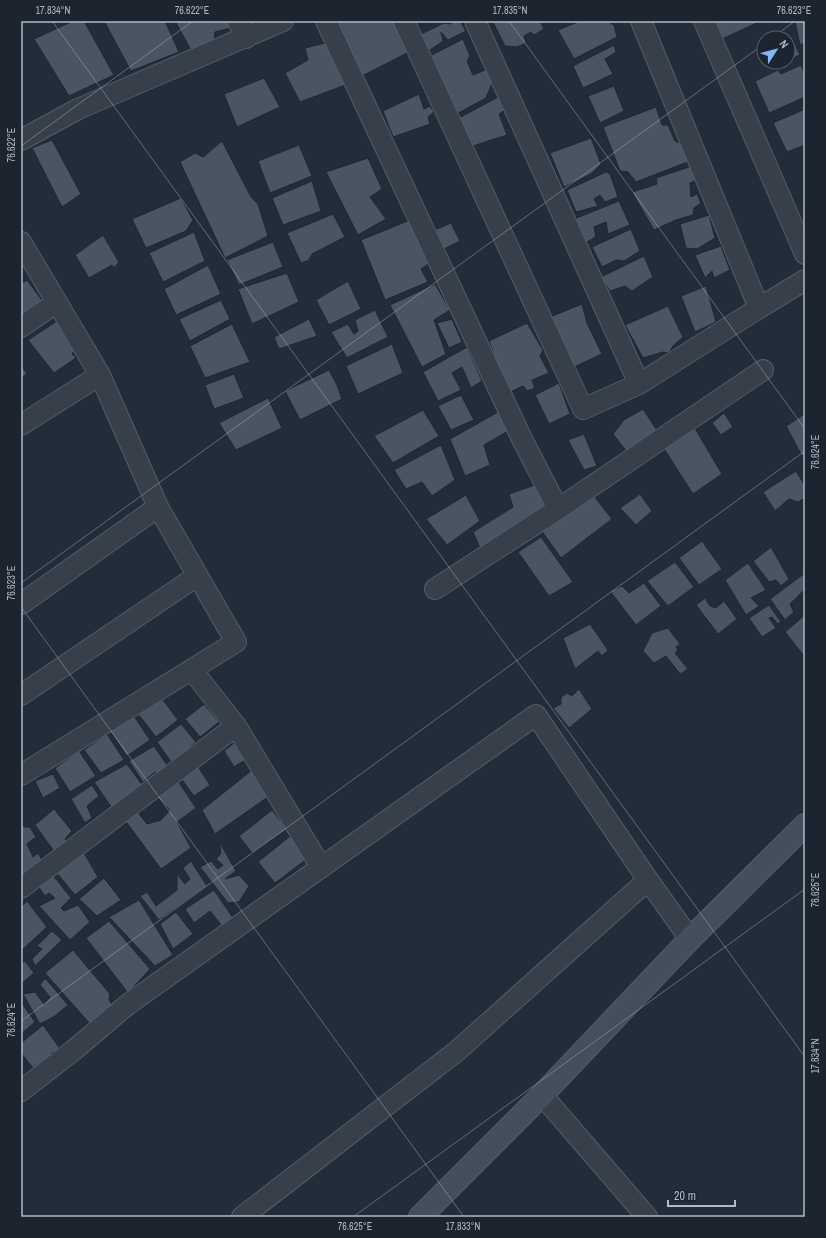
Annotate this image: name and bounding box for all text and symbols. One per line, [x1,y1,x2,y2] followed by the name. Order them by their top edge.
[36,4,71,17] text: 17.834°N
[175,4,209,17] text: 76.622°E
[493,4,528,17] text: 17.835°N
[777,4,811,17] text: 76.623°E
[756,30,796,70] north arrow
[777,37,792,51] text: N
[5,128,18,162] text: 76.622°E
[809,435,822,469] text: 76.624°E
[5,566,18,600] text: 76.623°E
[809,873,822,907] text: 76.625°E
[5,1003,18,1037] text: 76.624°E
[809,1038,822,1074] text: 17.834°N
[668,1182,735,1208] scale bar
[674,1188,696,1204] text: 20 m
[338,1220,372,1233] text: 76.625°E
[446,1220,481,1233] text: 17.833°N

